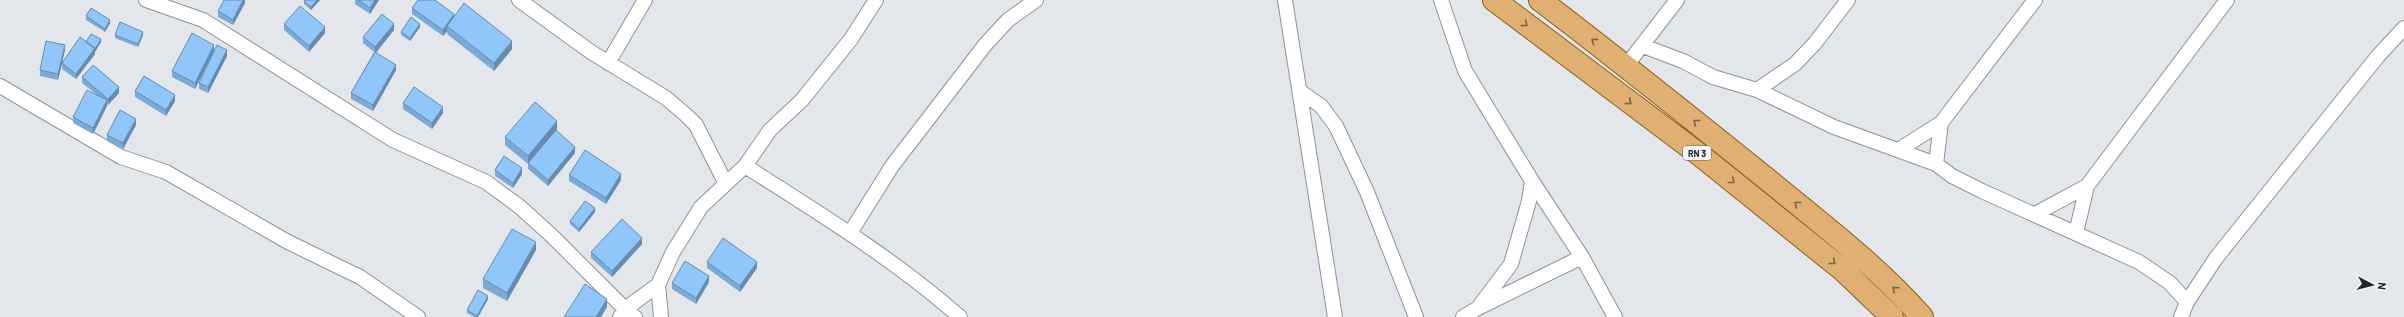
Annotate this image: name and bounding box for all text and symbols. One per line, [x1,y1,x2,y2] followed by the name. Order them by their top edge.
[1521,19,1528,26] one-way arrow
[1591,39,1598,46] one-way arrow
[1625,97,1632,104] one-way arrow
[1693,120,1701,127] one-way arrow
[1683,146,1711,160] road number: RN 3
[1728,176,1735,183] one-way arrow
[1794,202,1802,209] one-way arrow
[1829,258,1836,265] one-way arrow
[2352,265,2392,305] north arrow
[2376,282,2389,291] text: N
[1893,287,1900,294] one-way arrow

